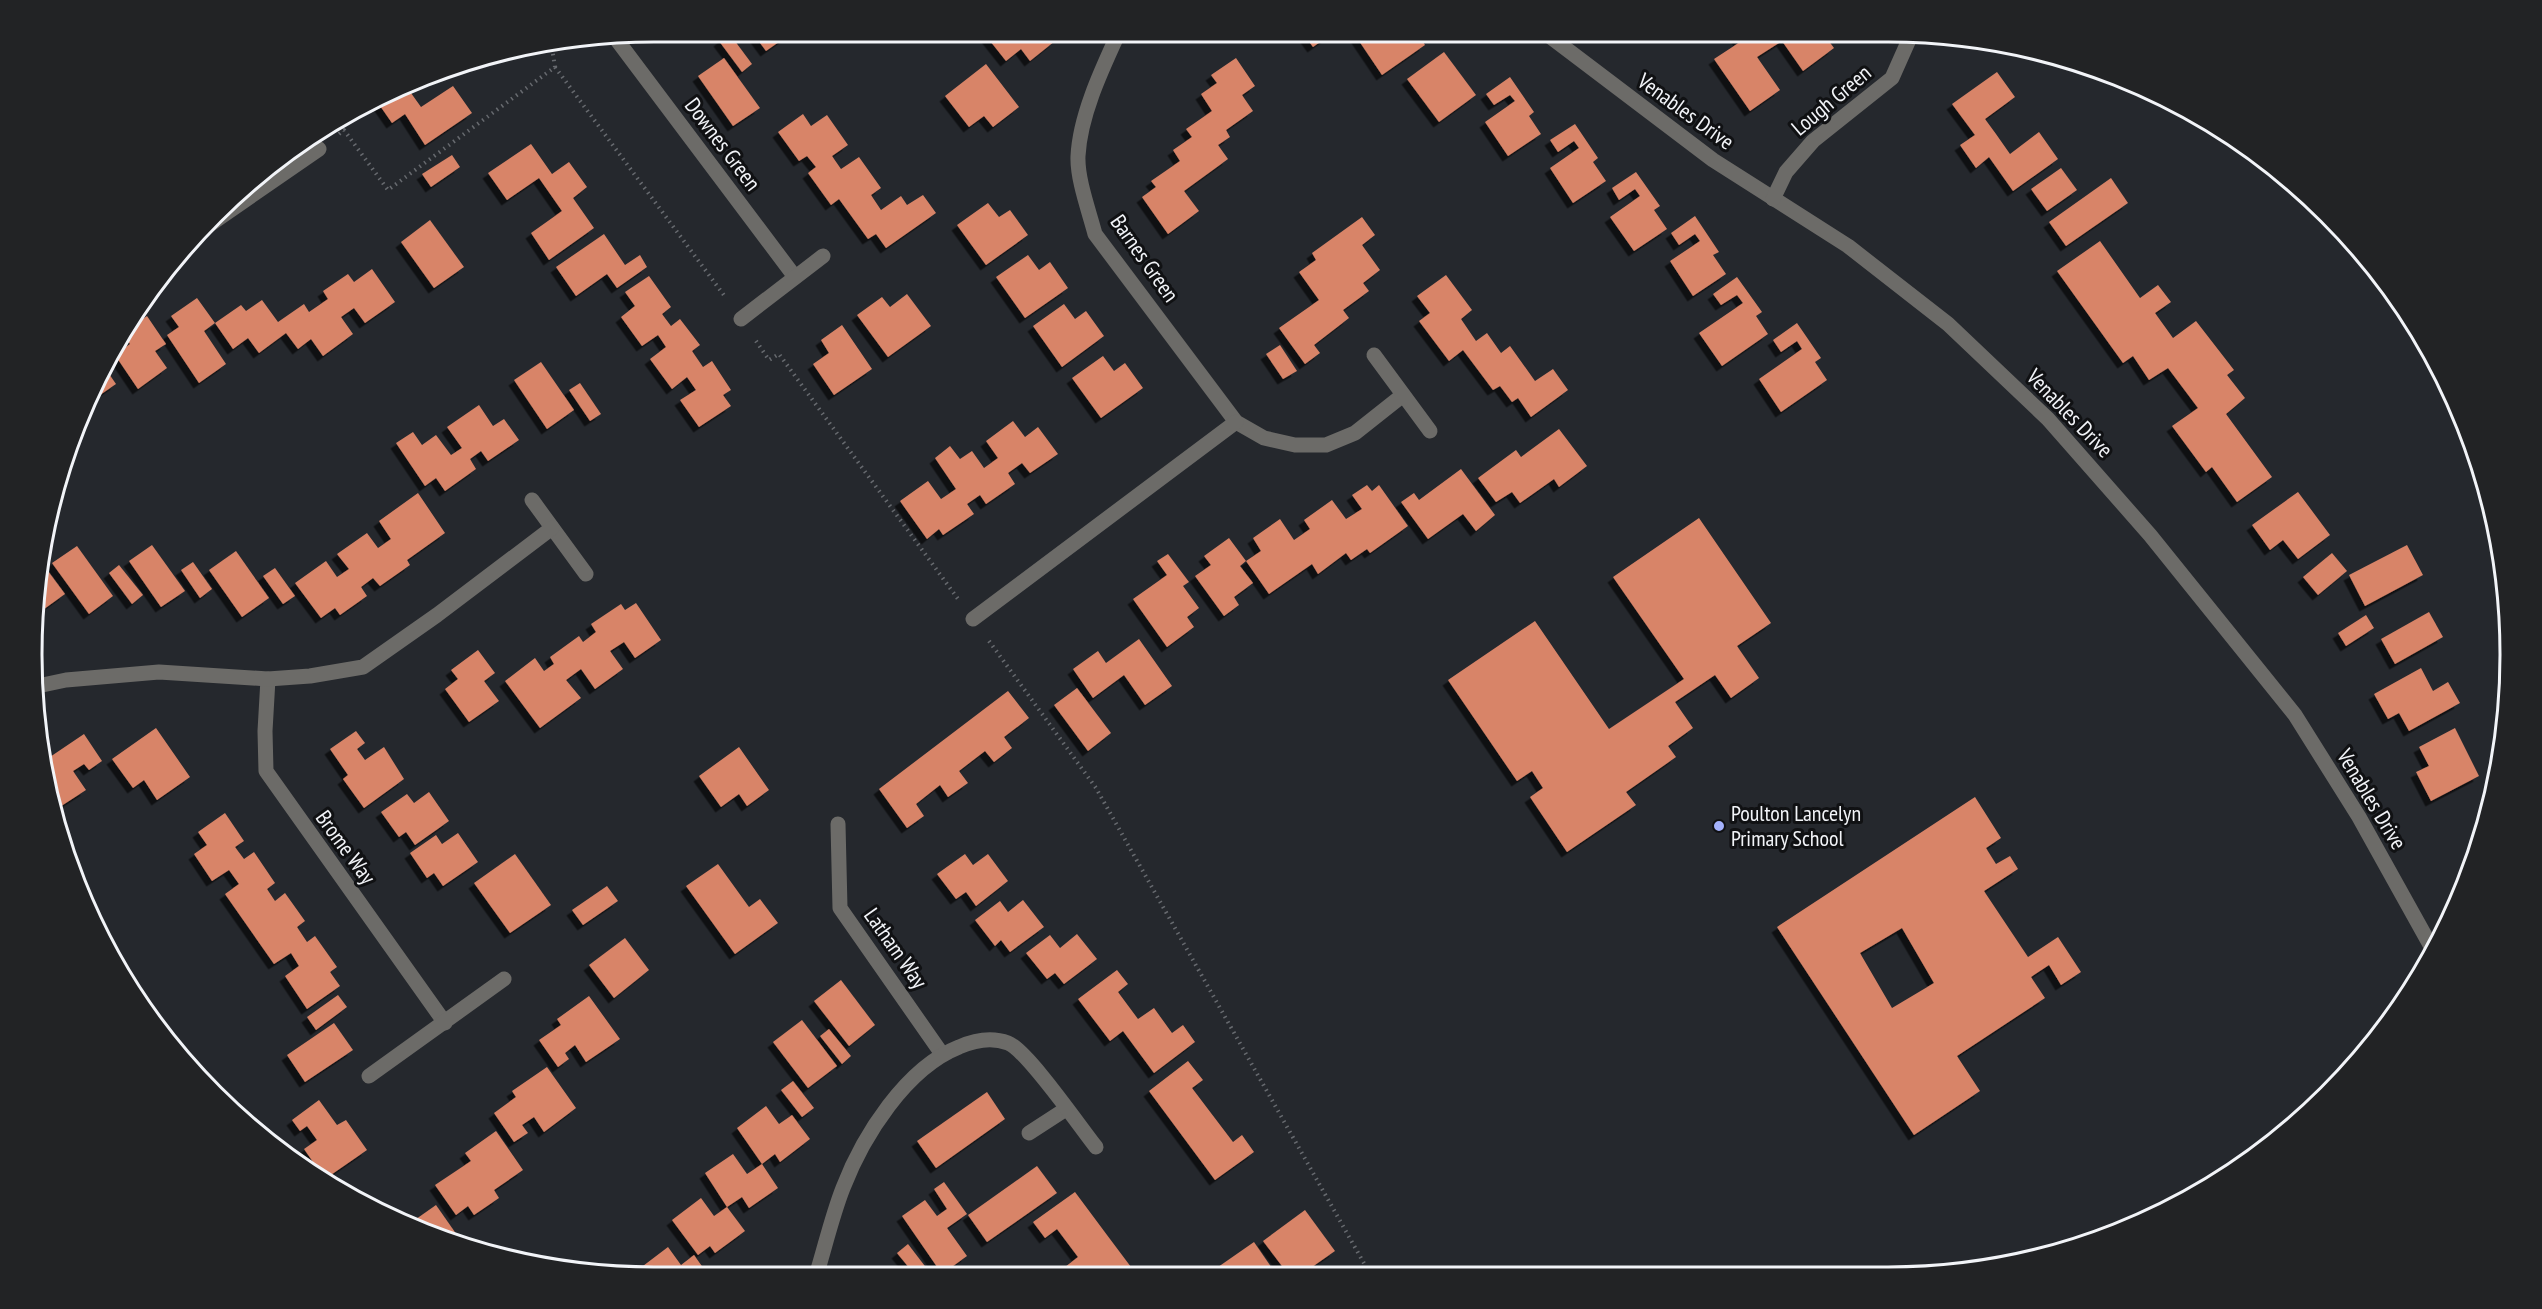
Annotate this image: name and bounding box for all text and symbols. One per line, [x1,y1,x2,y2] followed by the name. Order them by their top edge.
[1785,59,1877,141] street label: Lough Green
[1631,66,1740,155] street label: Venables Drive
[679,92,767,196] street label: Downes Green
[1105,209,1185,307] street label: Barnes Green
[2020,362,2119,463] street label: Venables Drive
[2331,743,2413,854] street label: Venables Drive
[1731,799,1861,852] place label: Poulton Lancelyn Primary School
[310,804,383,890] street label: Brome Way
[1712,819,1726,833] marker: Poulton Lancelyn Primary School
[858,902,934,994] street label: Latham Way

